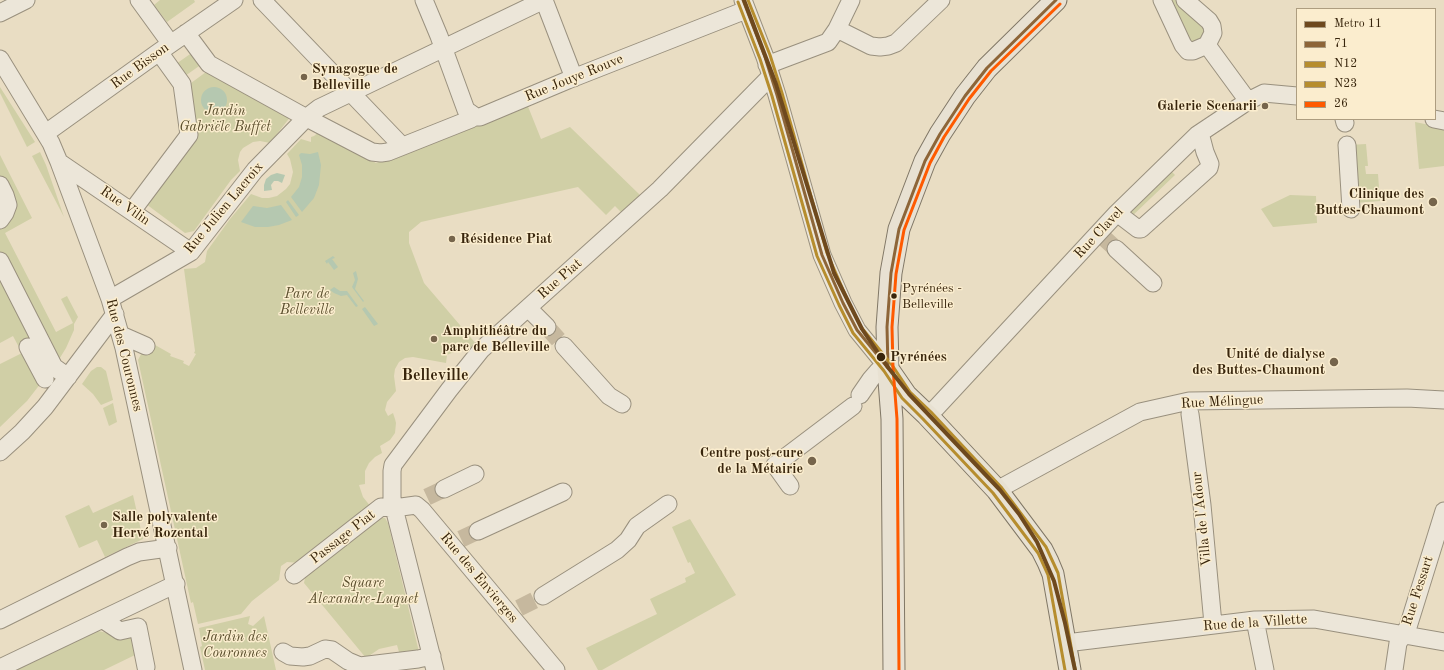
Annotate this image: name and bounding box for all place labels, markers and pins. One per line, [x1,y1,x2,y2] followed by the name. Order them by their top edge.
[312,61,398,94] place label: Synagogue de Belleville
[299,72,309,82] marker: Synagogue de Belleville
[1157,98,1257,114] place label: Galerie Scenarii
[1260,101,1270,111] marker: Galerie Scenarii
[1315,186,1424,218] place label: Clinique des Buttes-Chaumont
[1427,196,1439,208] marker: Clinique des Buttes-Chaumont
[460,231,552,247] place label: Résidence Piat
[447,234,457,244] marker: Résidence Piat
[902,281,962,312] place label: Pyrénées - Belleville
[889,291,899,301] marker: Pyrénées - Belleville
[442,323,550,356] place label: Amphithéâtre du parc de Belleville
[429,334,439,344] marker: Amphithéâtre du parc de Belleville
[1192,346,1325,378] place label: Unité de dialyse des Buttes-Chaumont
[890,349,947,365] place label: Pyrénées
[875,351,887,363] marker: Pyrénées
[1328,356,1340,368] marker: Unité de dialyse des Buttes-Chaumont
[700,445,803,478] place label: Centre post-cure de la Métairie
[806,455,818,467] marker: Centre post-cure de la Métairie
[112,509,218,542] place label: Salle polyvalente Hervé Rozental
[99,520,109,530] marker: Salle polyvalente Hervé Rozental

